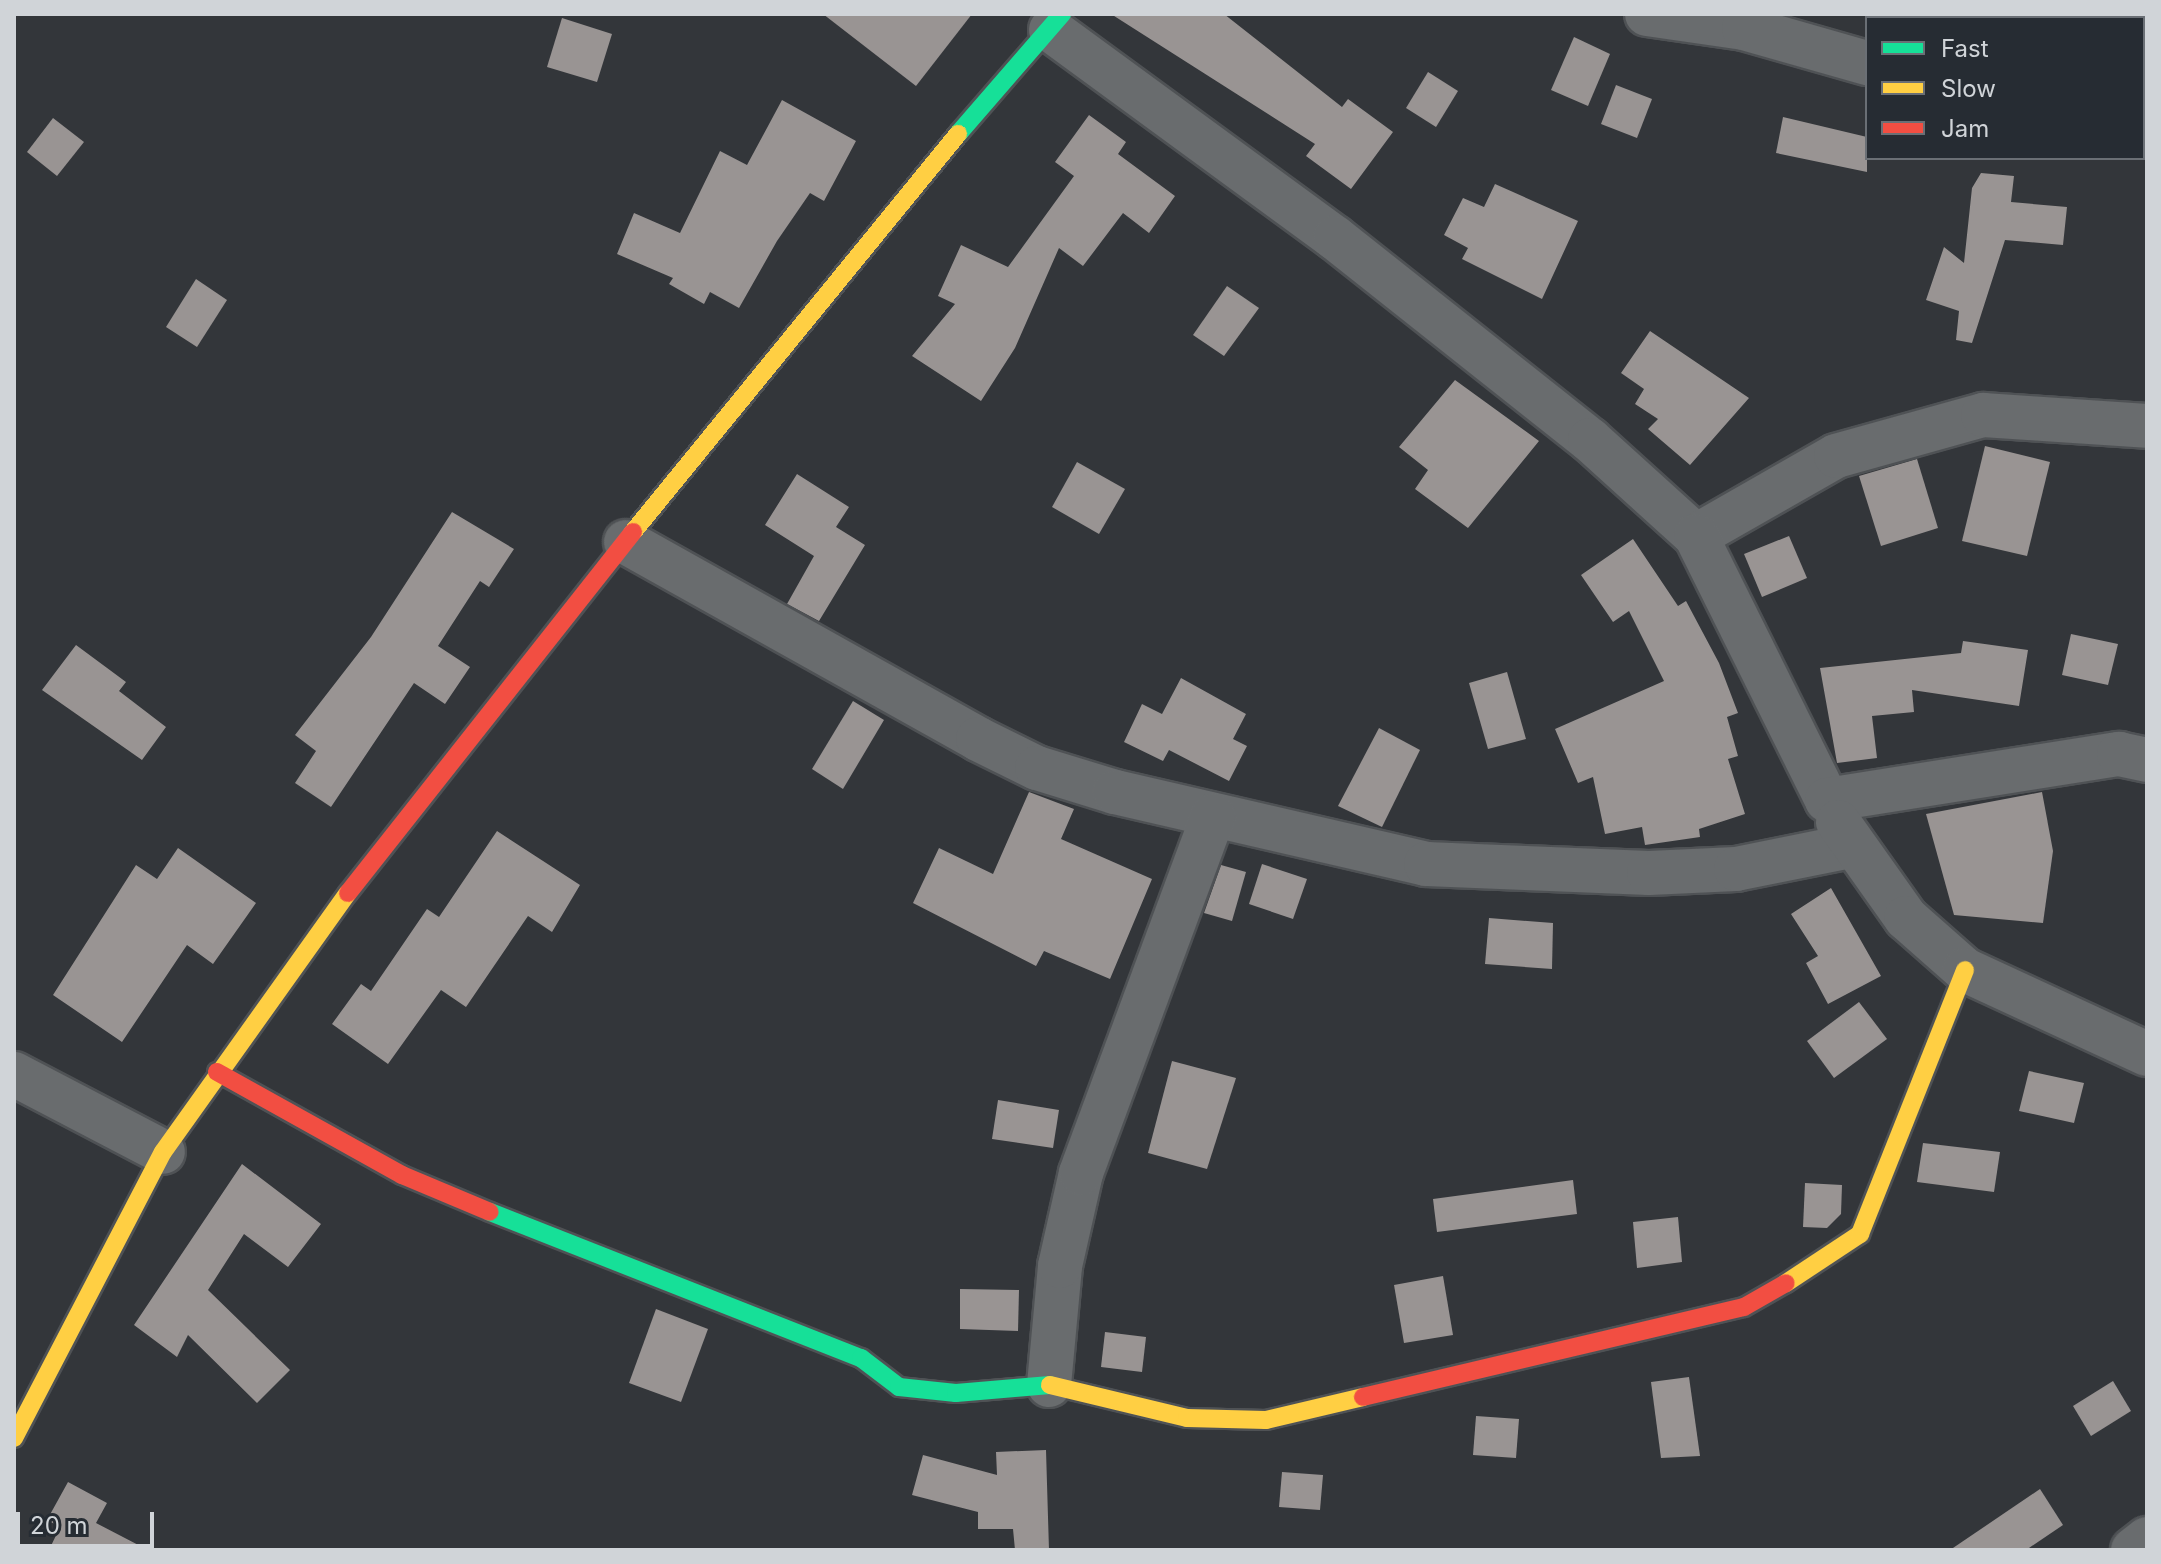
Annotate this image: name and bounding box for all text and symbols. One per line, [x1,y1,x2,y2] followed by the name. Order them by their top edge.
[1865,16,2145,160] legend
[1941,34,1989,63] text: Fast
[1941,74,1996,103] text: Slow
[1941,114,1989,143] text: Jam
[20,1496,158,1546] scale bar
[30,1511,88,1540] text: 20 m

